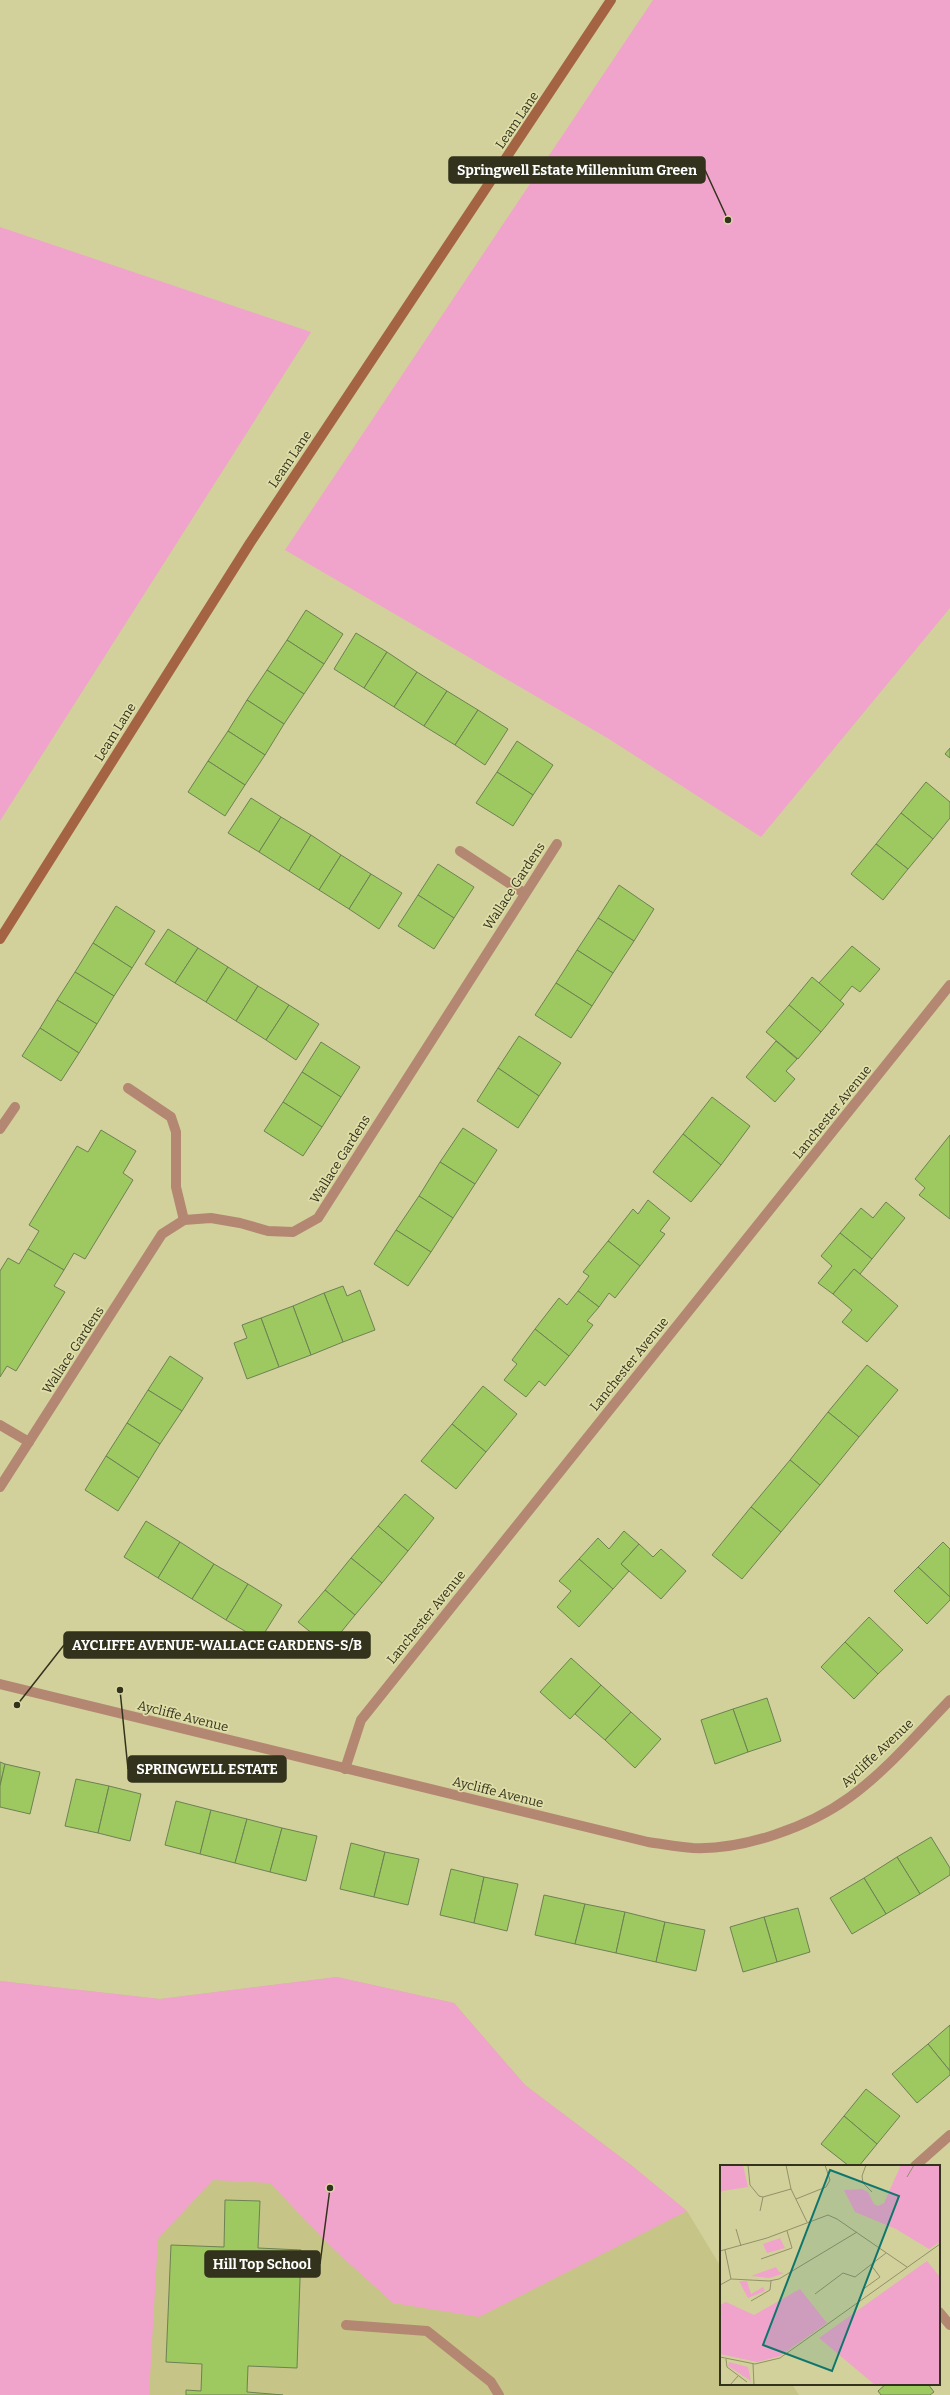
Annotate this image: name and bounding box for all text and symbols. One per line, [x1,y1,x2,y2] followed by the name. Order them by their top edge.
[492,89,542,151] street label: Leam Lane
[449,157,705,183] callout: Springwell Estate Millennium Green
[457,162,697,179] text: Springwell Estate Millennium Green
[265,428,315,490] street label: Leam Lane
[91,700,139,764] street label: Leam Lane
[480,840,548,932] street label: Wallace Gardens
[790,1062,874,1162] street label: Lanchester Avenue
[307,1112,373,1206] street label: Wallace Gardens
[39,1304,107,1396] street label: Wallace Gardens
[587,1314,671,1414] street label: Lanchester Avenue
[384,1567,468,1667] street label: Lanchester Avenue
[64,1632,370,1658] callout: AYCLIFFE AVENUE-WALLACE GARDENS-S/B
[72,1637,362,1654] text: AYCLIFFE AVENUE-WALLACE GARDENS-S/B
[136,1697,230,1735] street label: Aycliffe Avenue
[838,1716,916,1790] street label: Aycliffe Avenue
[128,1756,286,1782] callout: SPRINGWELL ESTATE
[136,1761,278,1778] text: SPRINGWELL ESTATE
[451,1773,545,1811] street label: Aycliffe Avenue
[720,2165,940,2385] inset map
[205,2251,320,2277] callout: Hill Top School
[213,2256,312,2273] text: Hill Top School

